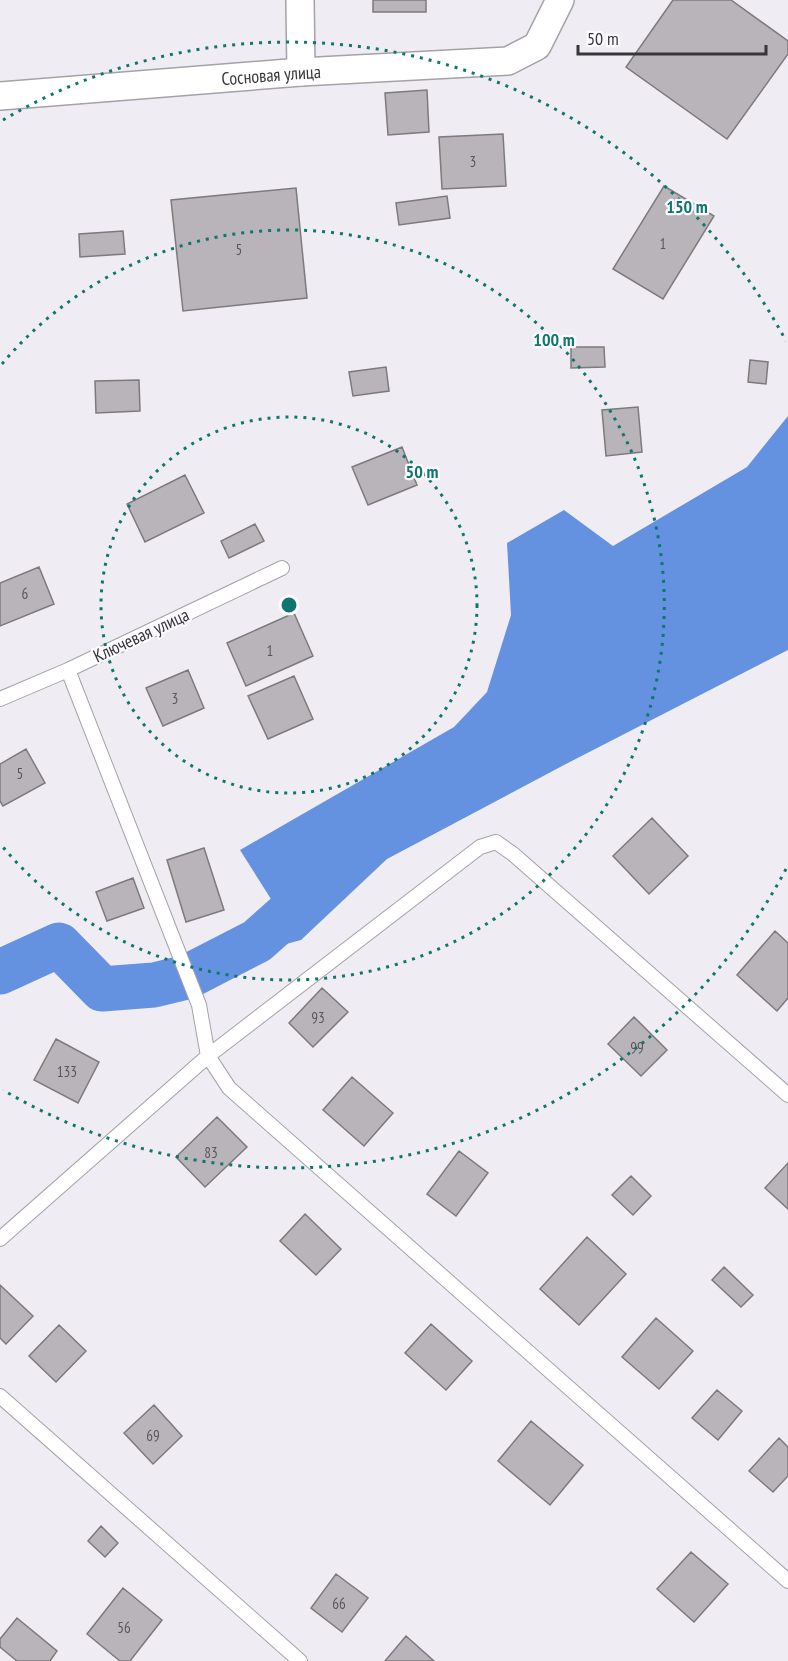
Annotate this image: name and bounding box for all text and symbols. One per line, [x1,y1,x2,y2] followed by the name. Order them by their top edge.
[578,18,766,56] scale bar
[587,27,619,50] text: 50 m
[221,59,321,90] street label: Сосновая улица
[470,152,476,171] house number: 3
[666,195,708,218] text: 150 m
[660,234,666,253] house number: 1
[236,240,242,259] house number: 5
[533,328,575,351] text: 100 m
[406,460,438,483] text: 50 m
[22,584,29,603] house number: 6
[279,595,299,615] centre of rings
[89,603,193,667] street label: Ключевая улица
[267,641,273,660] house number: 1
[172,689,178,708] house number: 3
[17,764,23,783] house number: 5
[311,1008,325,1027] house number: 93
[630,1038,644,1057] house number: 99
[57,1062,77,1081] house number: 133
[204,1143,218,1162] house number: 83
[146,1426,160,1445] house number: 69
[332,1594,346,1613] house number: 66
[117,1618,131,1637] house number: 56

